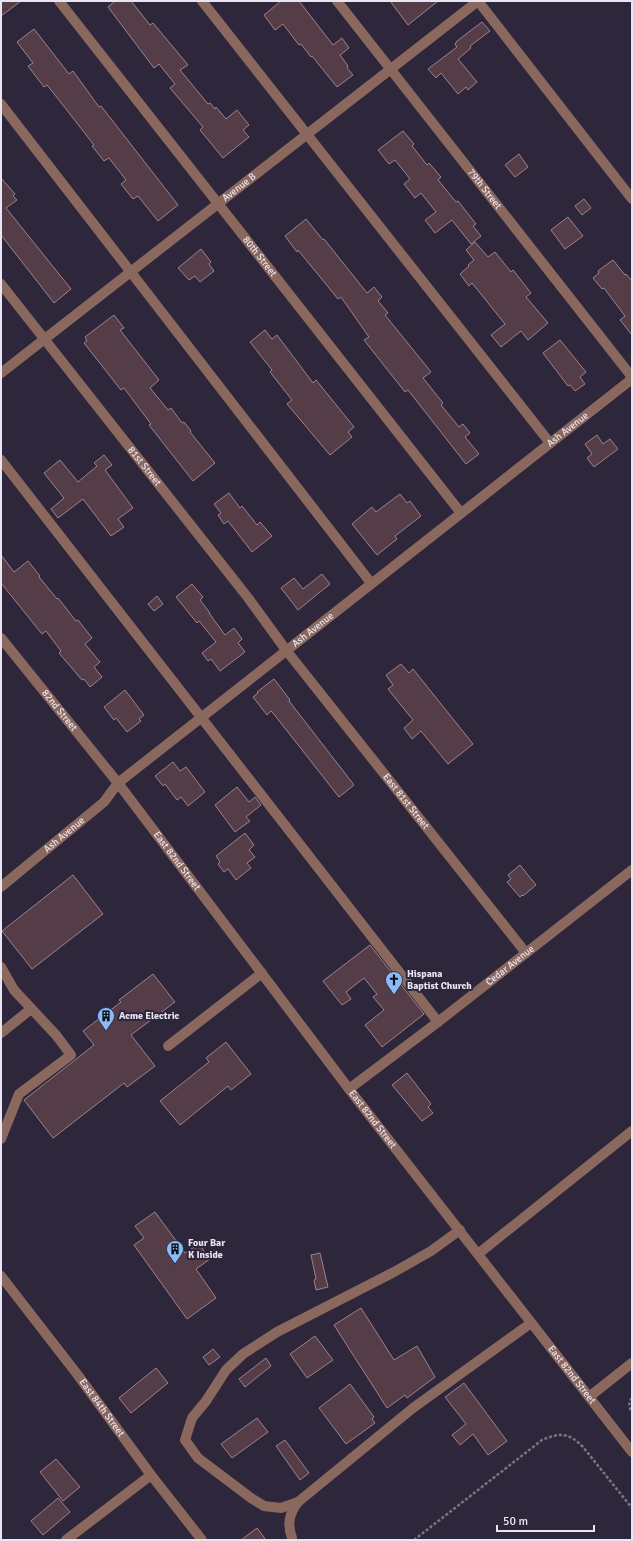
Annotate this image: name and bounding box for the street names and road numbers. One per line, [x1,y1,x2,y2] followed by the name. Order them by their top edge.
[465,166,504,212] street label: 79th Street
[220,170,258,204] street label: Avenue B
[240,234,280,280] street label: 80th Street
[544,410,591,450] street label: Ash Avenue
[125,444,164,489] street label: 81st Street
[290,610,336,650] street label: Ash Avenue
[39,687,80,734] street label: 82nd Street
[380,771,432,832] street label: East 81st Street
[41,814,87,855] street label: Ash Avenue
[151,829,203,893] street label: East 82nd Street
[483,943,537,988] street label: Cedar Avenue
[346,1088,399,1151] street label: East 82nd Street
[545,1343,599,1407] street label: East 82nd Street
[77,1377,127,1440] street label: East 84th Street

